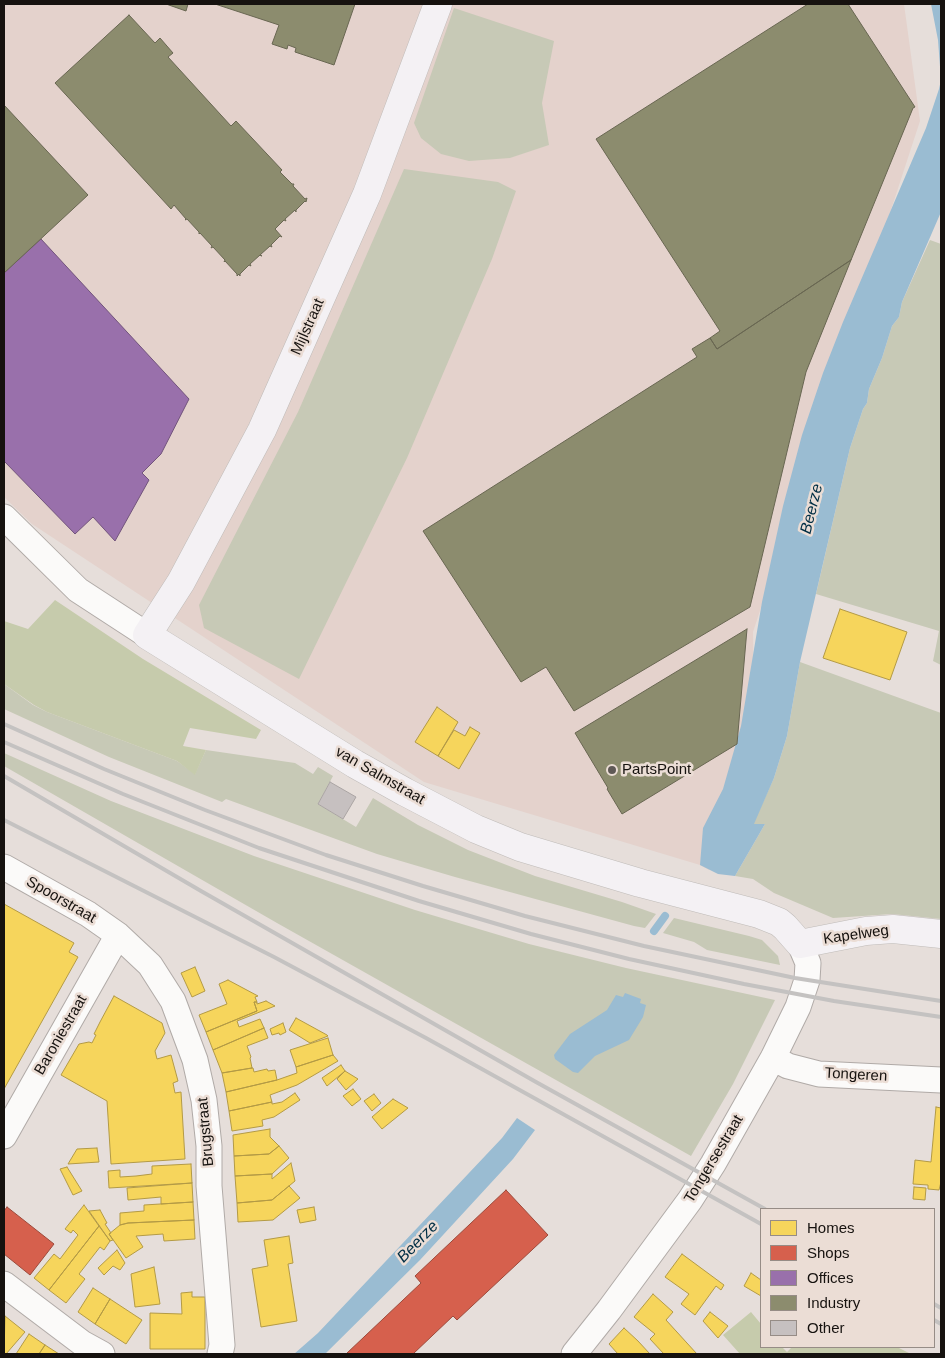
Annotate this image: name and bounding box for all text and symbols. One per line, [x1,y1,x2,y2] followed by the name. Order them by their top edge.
[288,296,328,358] street label: Mijlstraat
[797,482,827,536] water label: Beerze
[332,743,428,809] street label: van Salmstraat
[622,761,691,779] place label: PartsPoint
[606,764,618,776] marker: PartsPoint
[23,873,99,927] street label: Spoorstraat
[822,922,890,948] street label: Kapelweg
[31,992,91,1078] street label: Baroniestraat
[824,1064,888,1086] street label: Tongeren
[194,1097,218,1167] street label: Brugstraat
[681,1112,747,1206] street label: Tongersestraat
[760,1208,935,1348] legend
[393,1217,443,1267] water label: Beerze
[807,1219,855,1236] text: Homes
[807,1244,850,1261] text: Shops
[807,1269,853,1286] text: Offices
[807,1294,860,1311] text: Industry
[807,1319,845,1336] text: Other

